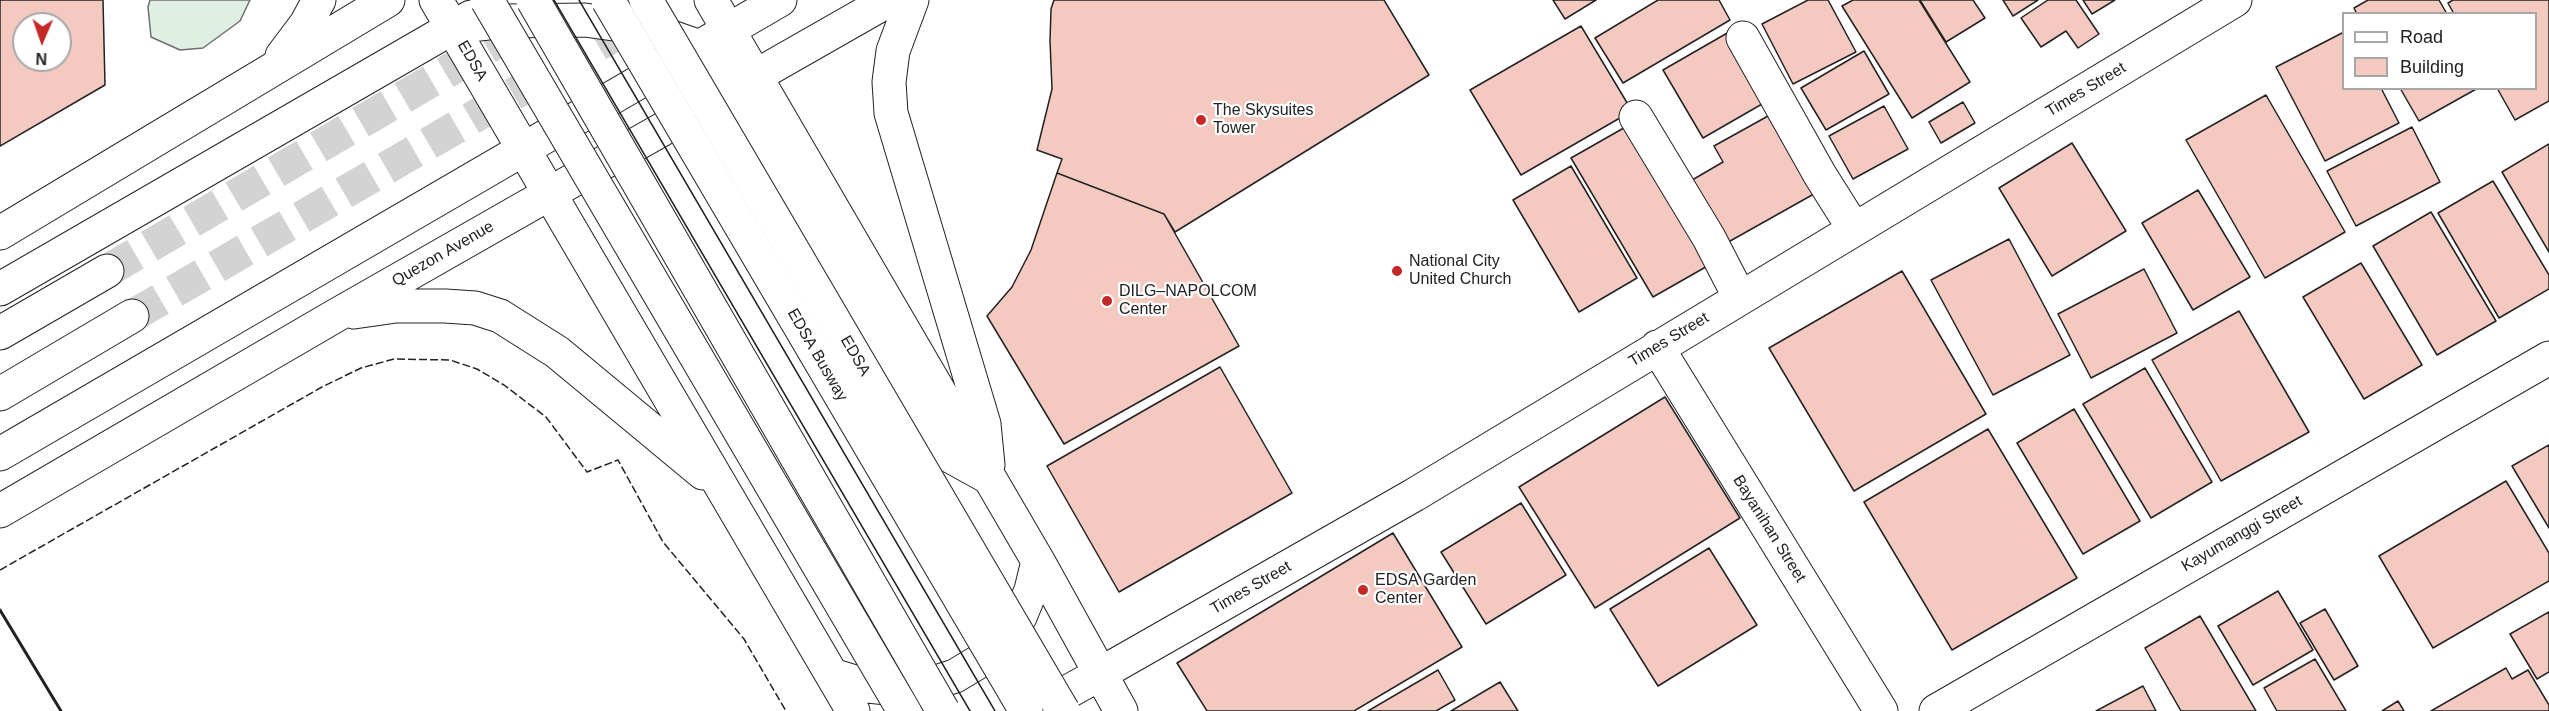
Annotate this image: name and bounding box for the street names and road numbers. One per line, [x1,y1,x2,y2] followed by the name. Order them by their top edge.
[453,37,491,85] street label: EDSA
[2042,59,2130,121] street label: Times Street
[389,217,497,291] street label: Quezon Avenue
[783,305,851,405] street label: EDSA Busway
[1625,309,1713,371] street label: Times Street
[836,332,874,380] street label: EDSA
[1728,472,1810,586] street label: Bayanihan Street
[2178,492,2306,576] street label: Kayumanggi Street
[1207,557,1295,619] street label: Times Street

